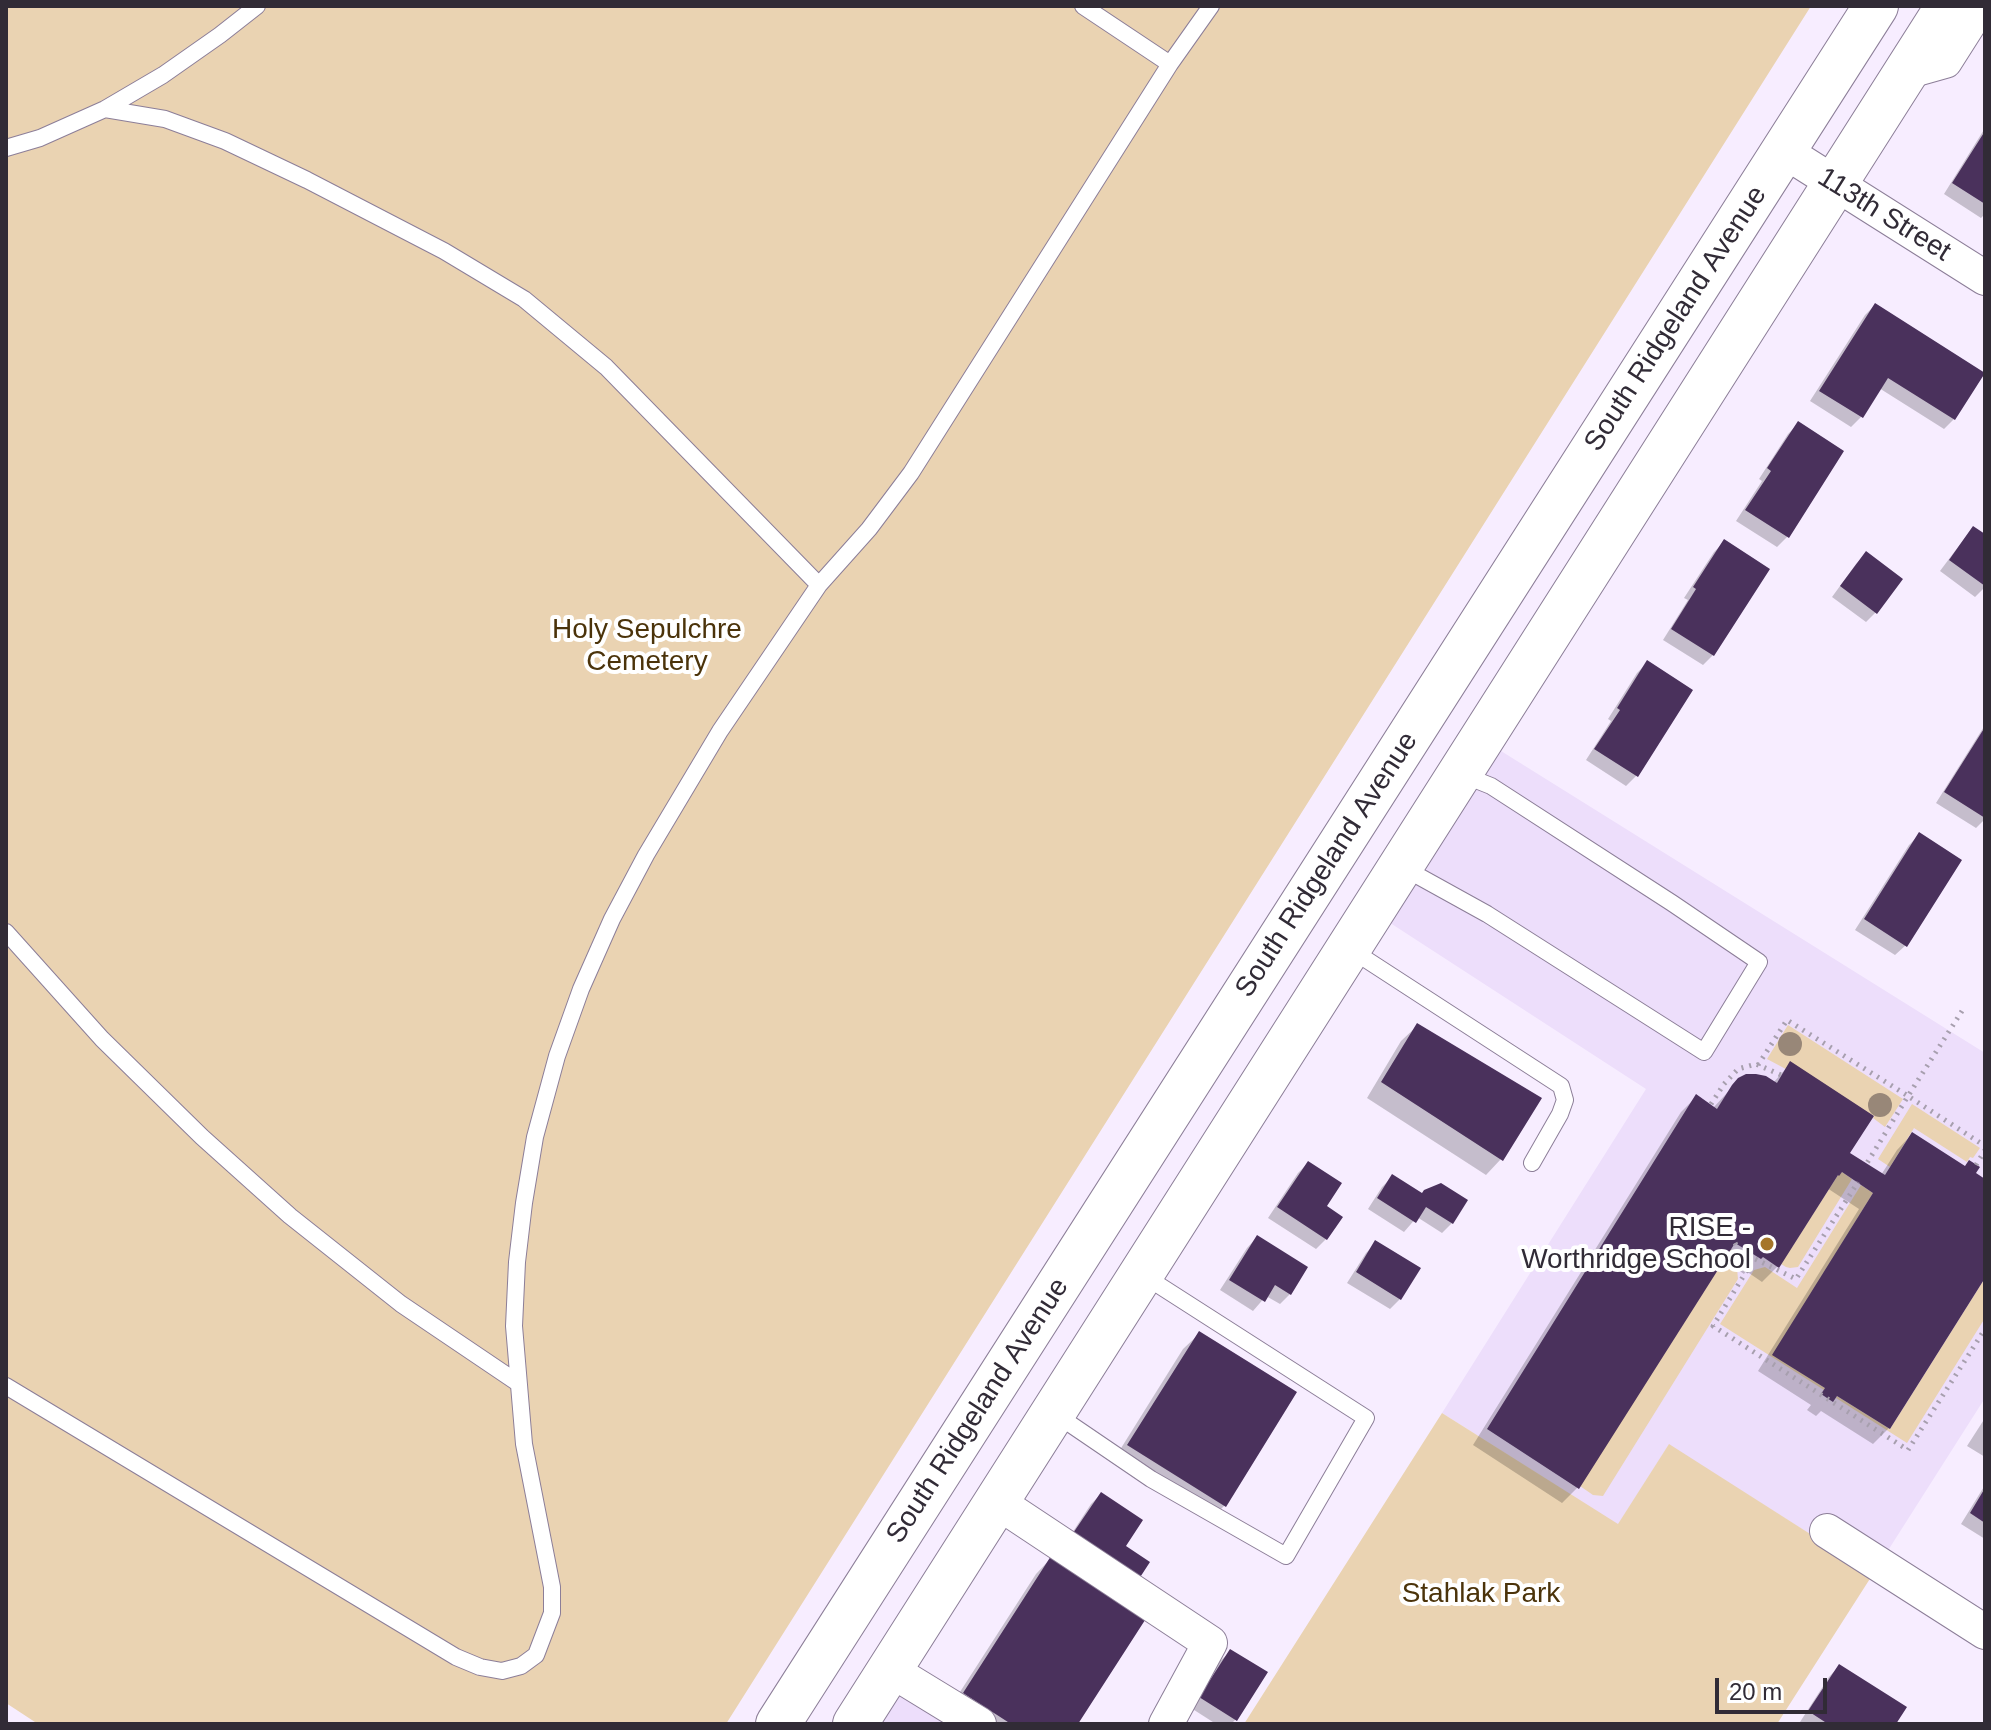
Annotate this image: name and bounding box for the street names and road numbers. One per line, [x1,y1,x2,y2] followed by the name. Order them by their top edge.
[1811,161,1957,269] street label: 113th Street
[1578,180,1774,458] street label: South Ridgeland Avenue
[1229,726,1425,1004] street label: South Ridgeland Avenue
[880,1272,1076,1550] street label: South Ridgeland Avenue

